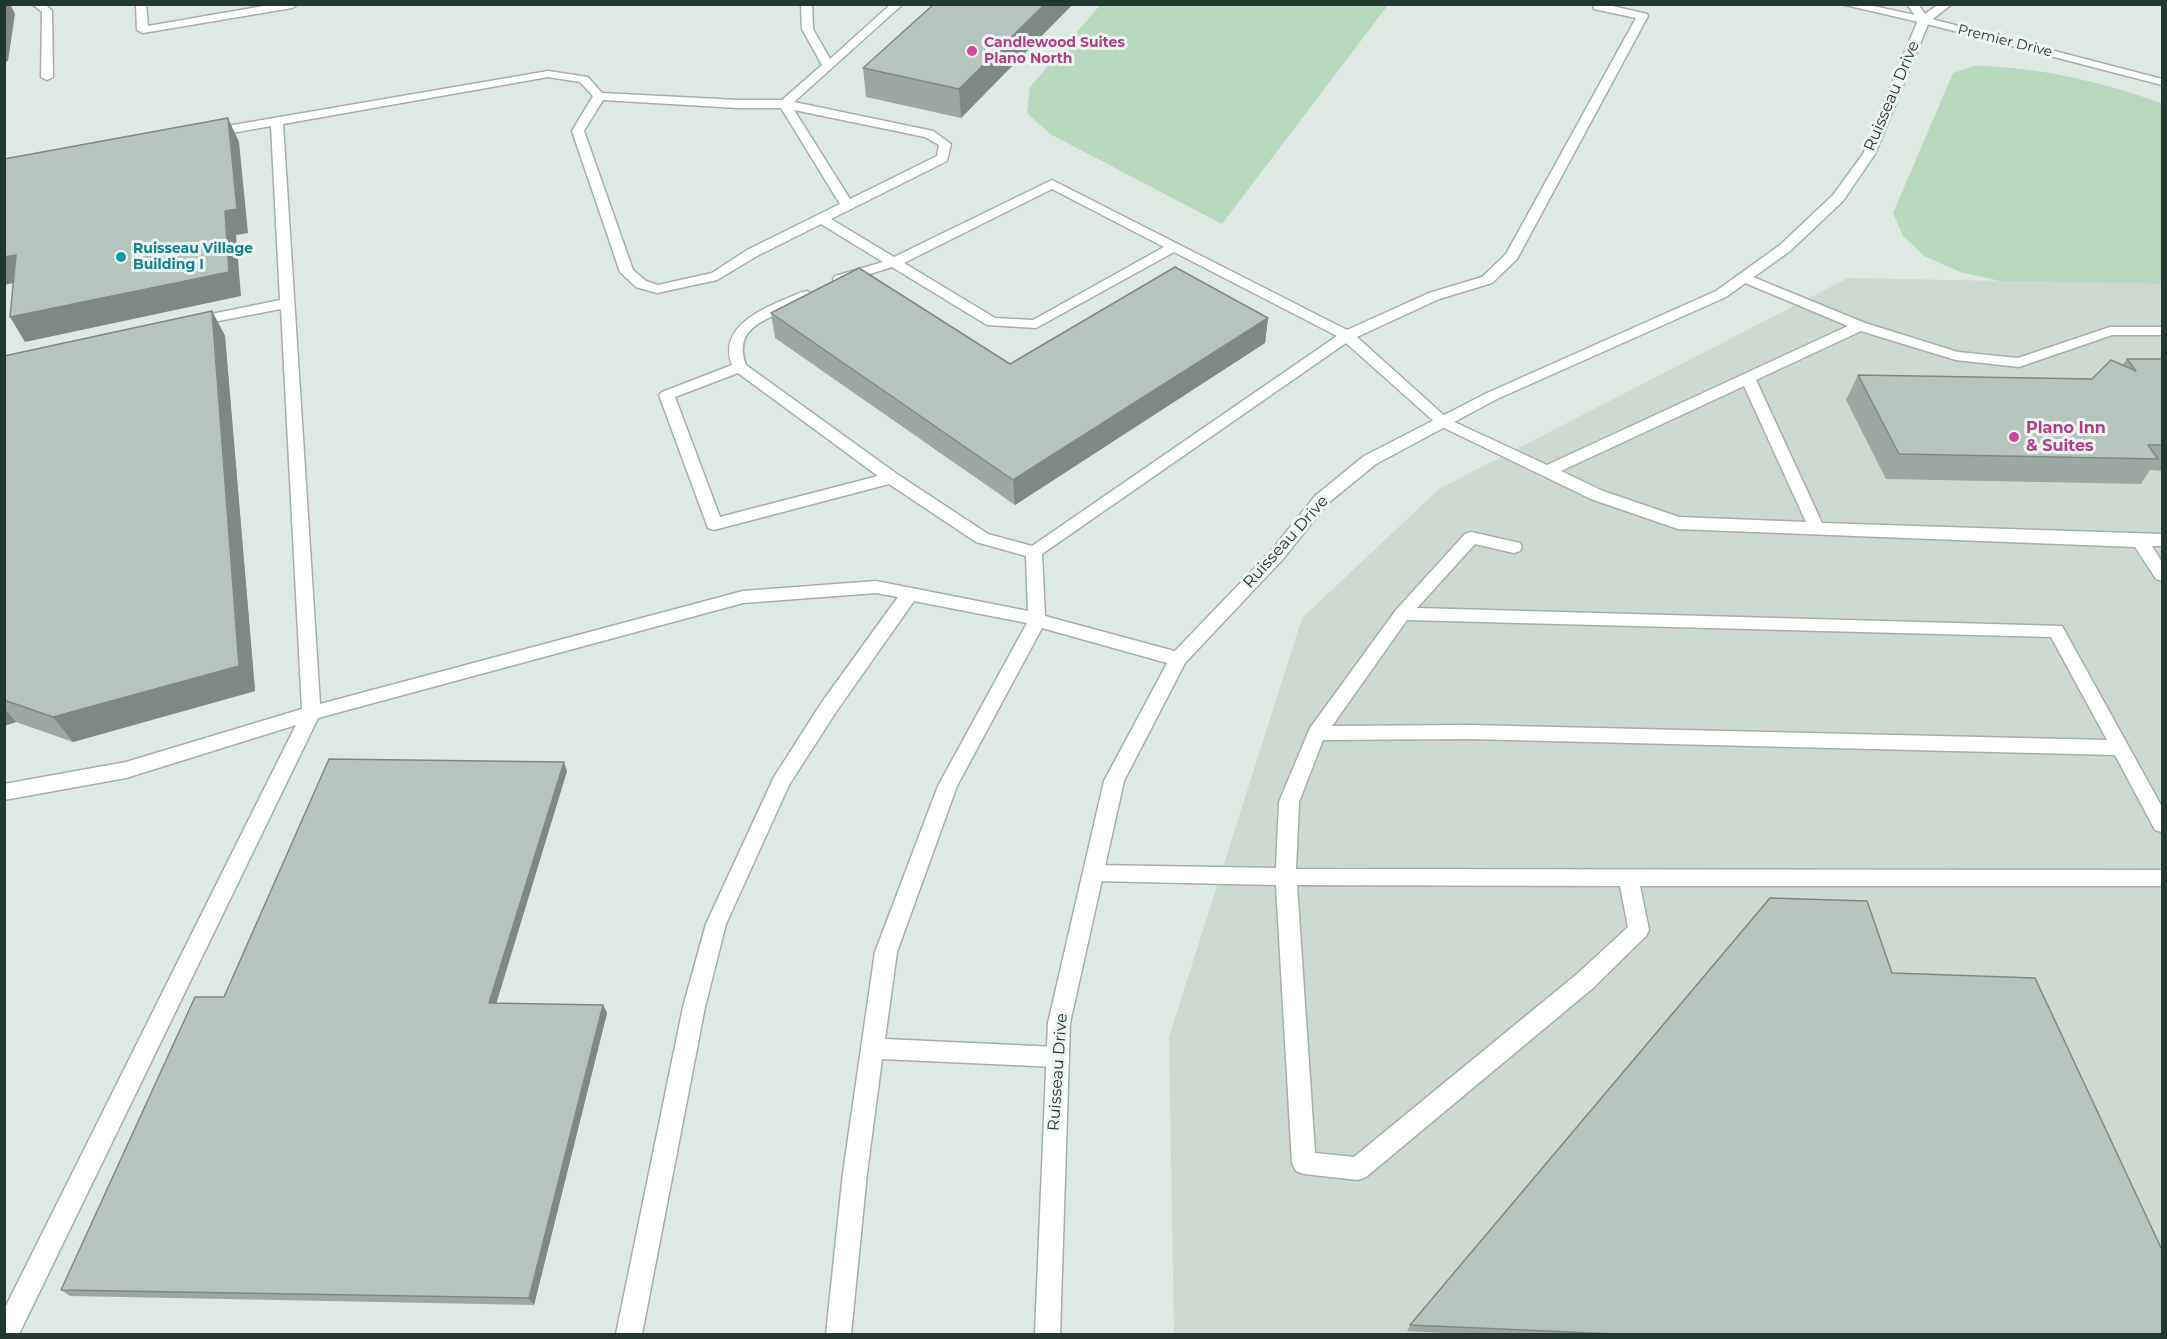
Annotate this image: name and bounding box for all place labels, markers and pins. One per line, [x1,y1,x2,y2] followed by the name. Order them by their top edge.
[984,35,1125,68] place label: Candlewood Suites Plano North
[965,44,979,58] marker: Candlewood Suites Plano North
[133,241,253,274] place label: Ruisseau Village Building I
[114,250,128,264] marker: Ruisseau Village Building I
[2026,418,2106,456] place label: Plano Inn & Suites
[2007,430,2021,444] marker: Plano Inn & Suites

